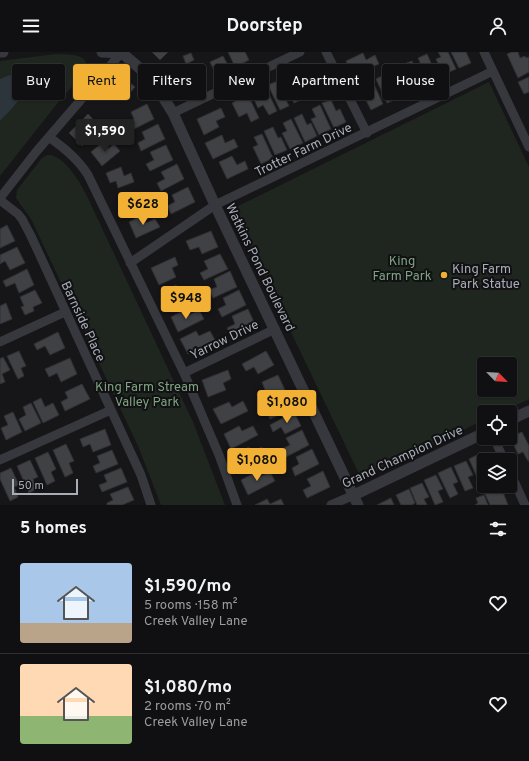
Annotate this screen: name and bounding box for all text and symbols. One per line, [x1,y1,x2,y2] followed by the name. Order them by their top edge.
[20,15,42,37] icon: menu
[226,15,303,38] text: Doorstep
[487,15,509,37] icon: person
[12,64,65,100] chip: Buy
[73,64,130,100] chip: Rent
[138,64,206,100] chip: Filters
[214,64,269,100] chip: New
[277,64,374,100] chip: Apartment
[382,64,449,100] chip: House
[72,119,138,153] pin: $1,590
[253,120,355,181] street label: Trotter Farm Drive
[85,124,125,140] text: $1,590
[119,192,167,226] pin: $628
[127,197,159,213] text: $628
[221,201,297,335] street label: Watkins Pond Boulevard
[372,254,432,285] park label: King Farm Park
[452,262,520,293] place label: King Farm Park Statue
[439,270,449,280] marker: King Farm Park Statue
[57,279,108,365] street label: Barnside Place
[162,286,210,320] pin: $948
[170,291,202,307] text: $948
[188,317,262,364] street label: Yarrow Drive
[477,357,517,397] north arrow
[477,357,517,493] map controls
[95,380,199,411] park label: King Farm Stream Valley Park
[254,390,320,424] pin: $1,080
[266,395,308,411] text: $1,080
[477,405,517,445] button: locate
[340,423,466,493] street label: Grand Champion Drive
[224,448,290,482] pin: $1,080
[236,453,278,469] text: $1,080
[477,453,517,493] button: layers
[12,477,78,496] scale bar
[18,479,44,493] text: 50 m
[20,518,87,540] text: 5 homes
[487,518,509,540] icon: filters
[144,576,231,598] text: $1,590/mo
[52,579,100,627] icon: home
[487,592,509,614] icon: heart
[144,598,237,614] text: 5 rooms · 158 m²
[144,614,247,630] text: Creek Valley Lane
[144,677,232,699] text: $1,080/mo
[52,680,100,728] icon: home
[487,693,509,715] icon: heart
[144,699,231,715] text: 2 rooms · 70 m²
[144,715,247,731] text: Creek Valley Lane

